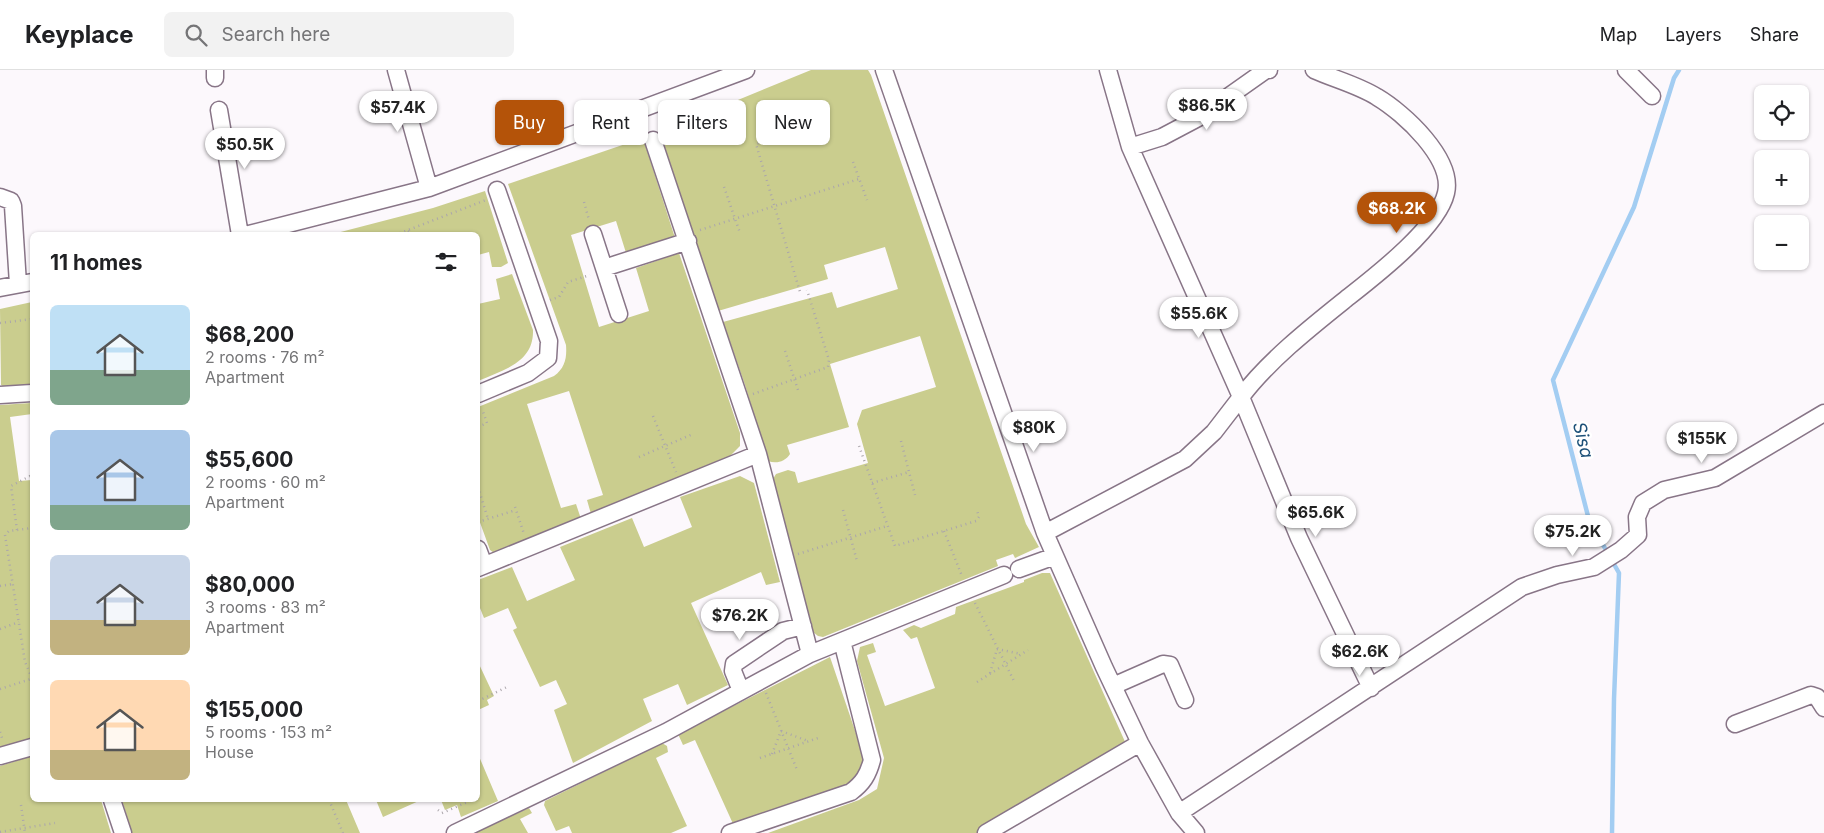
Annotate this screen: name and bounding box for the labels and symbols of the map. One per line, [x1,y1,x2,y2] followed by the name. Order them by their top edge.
[1166,88,1248,131] pin: $86.5K
[357,90,439,133] pin: $57.4K
[204,128,286,170] pin: $50.5K
[1356,191,1438,234] pin: $68.2K
[1158,296,1240,339] pin: $55.6K
[1004,410,1064,453] pin: $80K
[1569,420,1598,460] water label: Sisa
[1667,422,1737,464] pin: $155K
[1275,496,1357,538] pin: $65.6K
[1532,514,1614,557] pin: $75.2K
[699,598,781,641] pin: $76.2K
[1319,634,1401,677] pin: $62.6K

